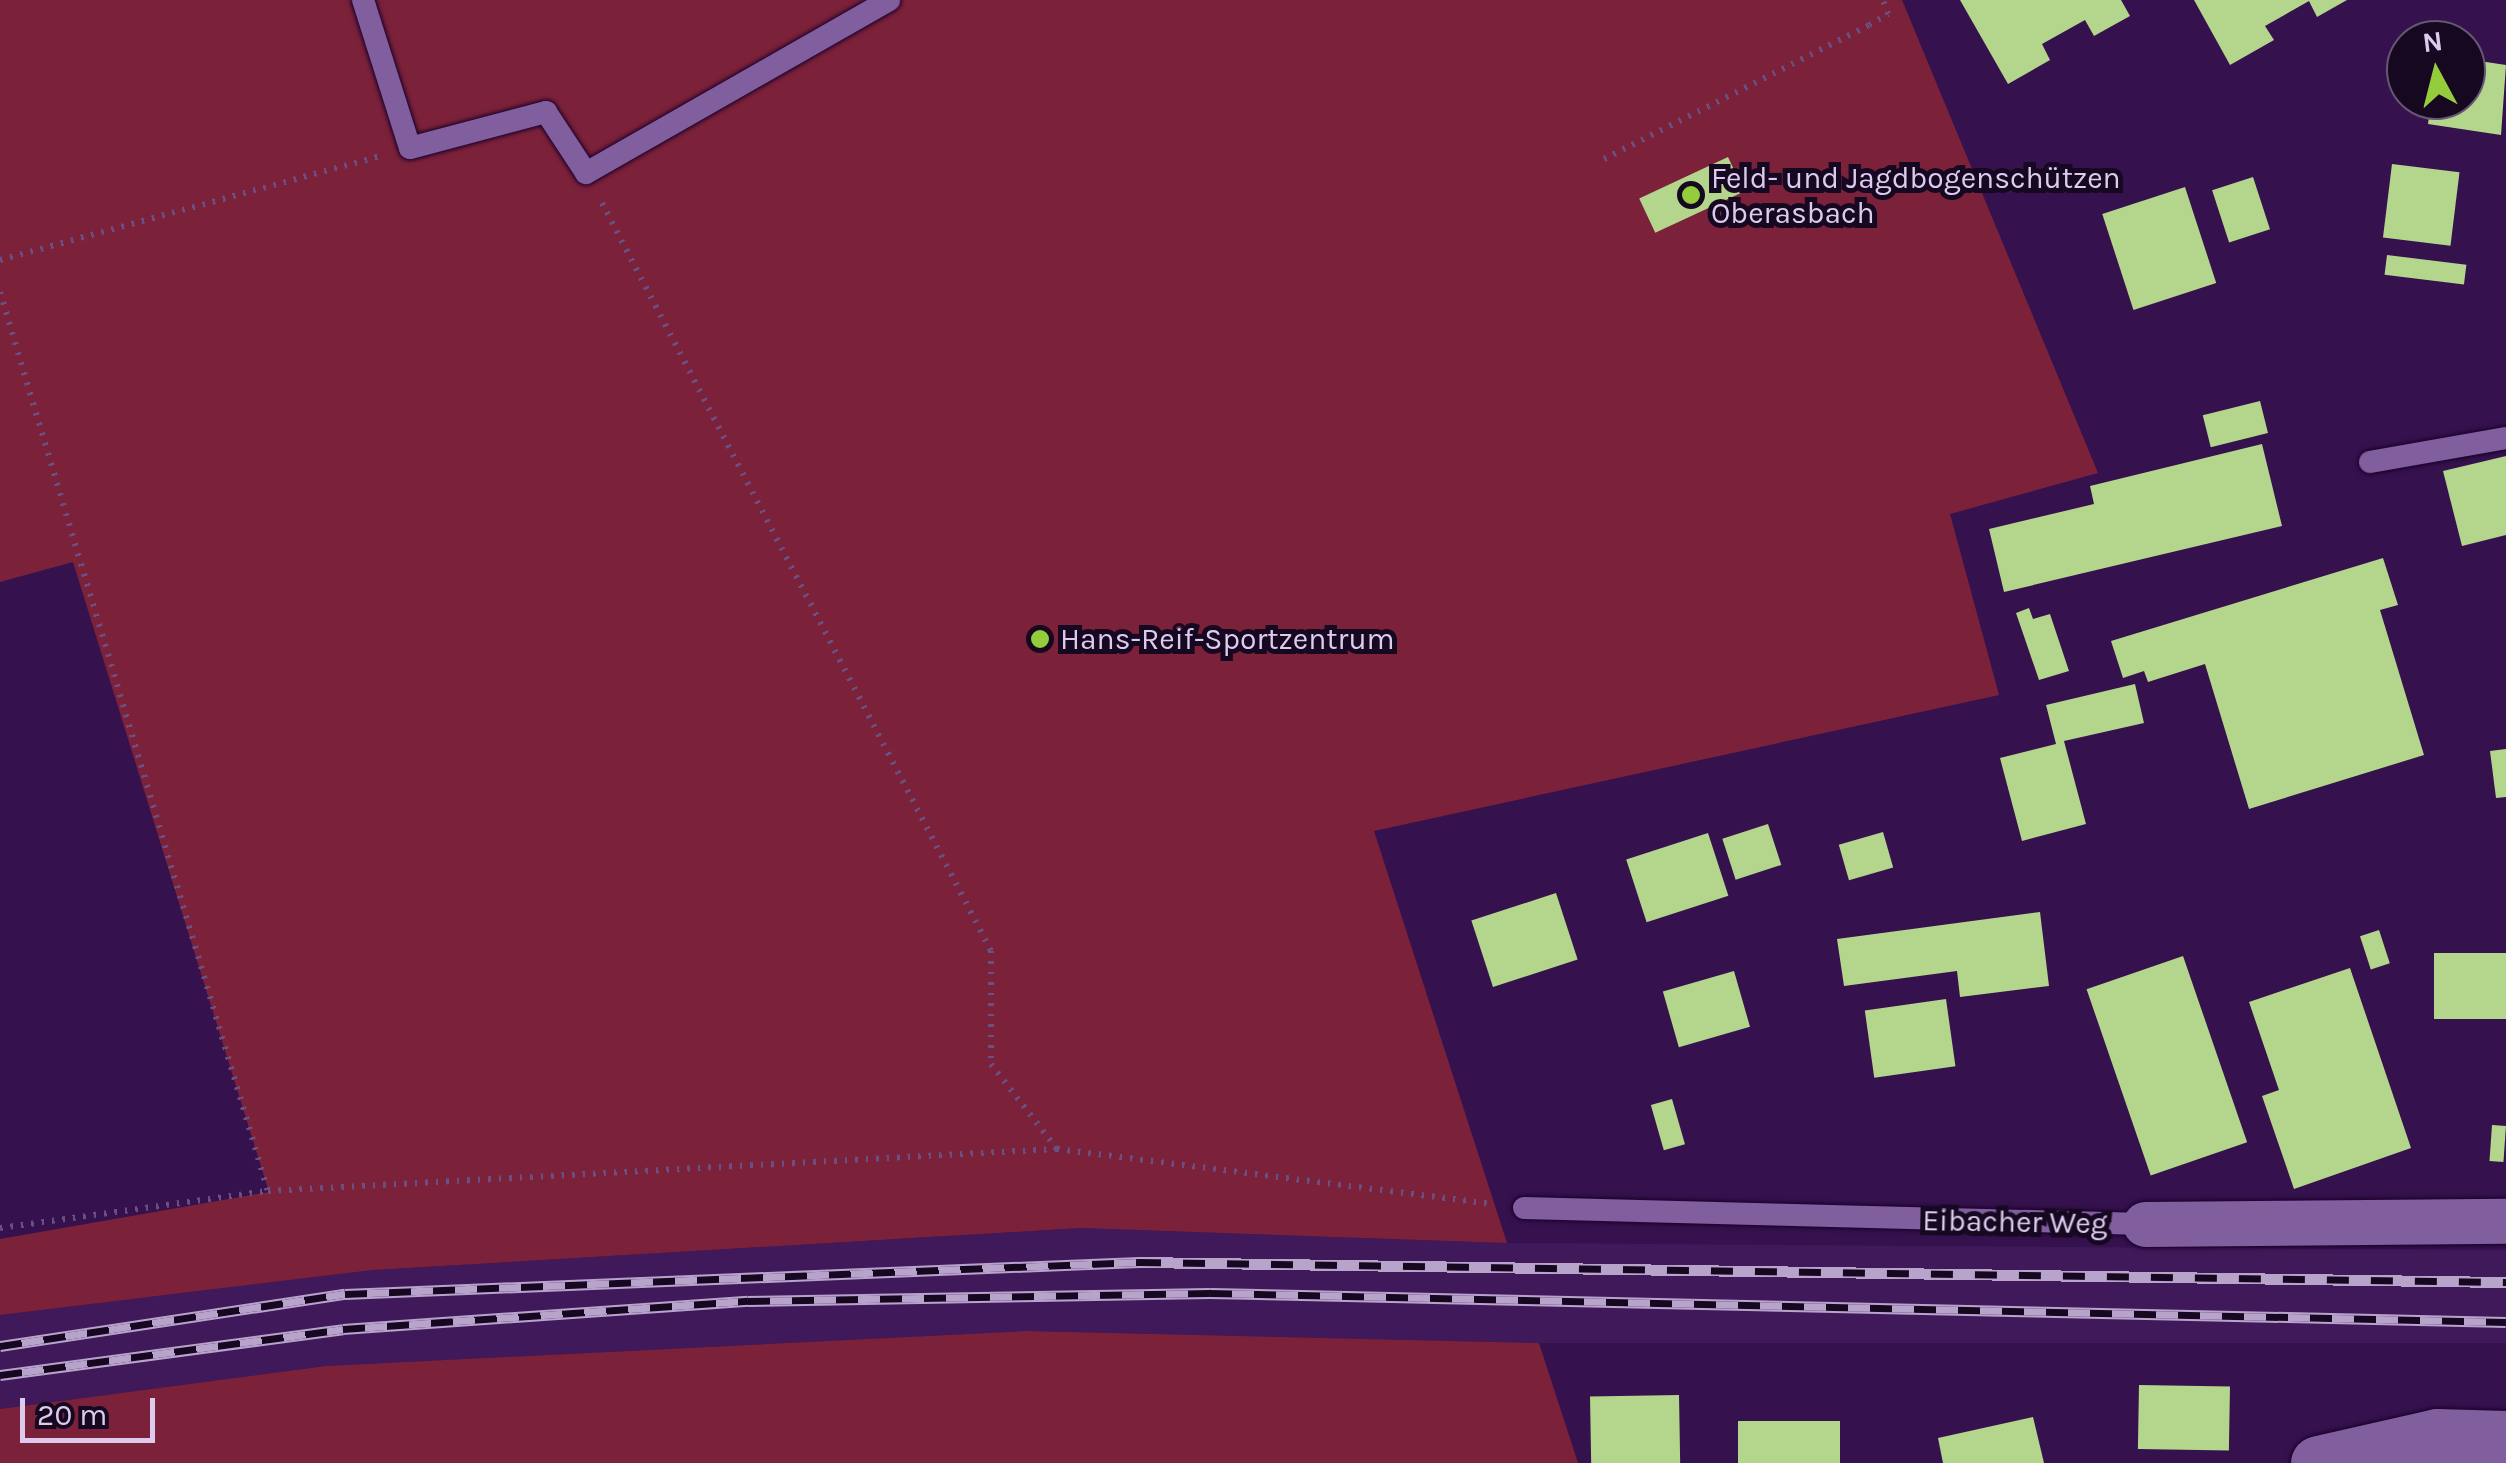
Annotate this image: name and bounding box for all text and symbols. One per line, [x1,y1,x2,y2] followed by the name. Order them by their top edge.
[2386,20,2486,120] north arrow
[2421,24,2444,59] text: N
[1711,160,2121,230] place label: Feld- und Jagdbogenschützen Oberasbach
[1680,184,1702,206] marker: Feld- und Jagdbogenschützen Oberasbach
[1060,621,1395,657] place label: Hans-Reif-Sportzentrum
[1029,628,1051,650] marker: Hans-Reif-Sportzentrum
[1922,1202,2108,1242] street label: Eibacher Weg
[25,1378,160,1440] scale bar
[37,1397,107,1433] text: 20 m

